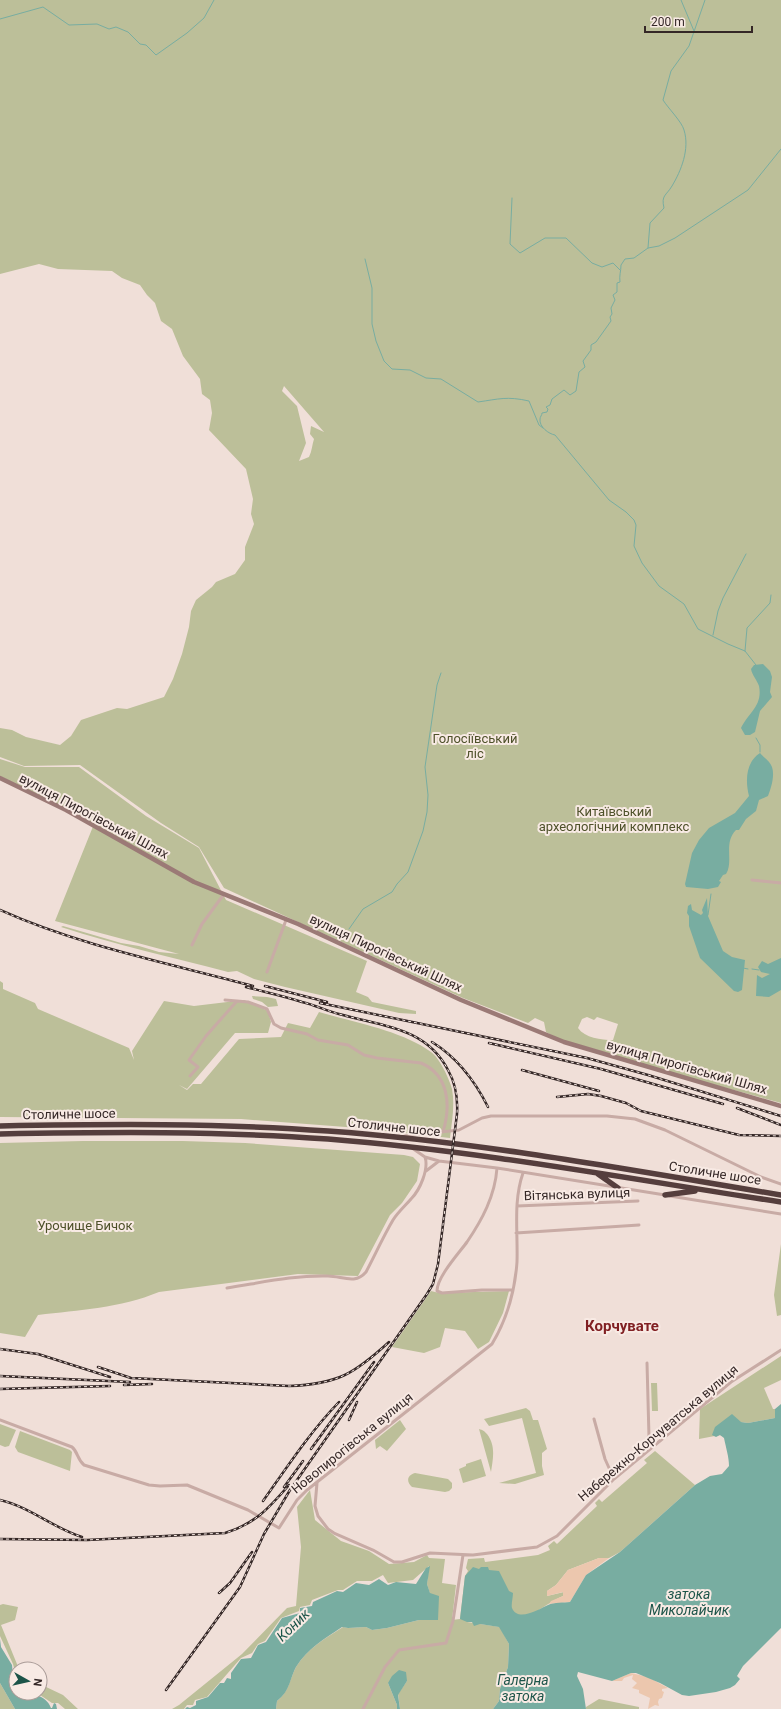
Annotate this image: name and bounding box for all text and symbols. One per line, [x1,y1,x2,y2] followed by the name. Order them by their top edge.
[645,8,752,34] scale bar
[651,15,685,29] text: 200 m
[433,731,517,761] park label: Голосіївський ліс
[17,770,172,862] street label: вулиця Пирогівський Шлях
[539,804,690,834] park label: Китаївський археологічний комплекс
[307,911,465,995] street label: вулиця Пирогівський Шлях
[605,1037,770,1097] street label: вулиця Пирогівський Шлях
[22,1106,116,1122] street label: Столичне шосе
[347,1115,441,1139] street label: Столичне шосе
[668,1158,762,1188] street label: Столичне шосе
[524,1185,630,1203] street label: Вітянська вулиця
[38,1218,132,1233] park label: Урочище Бичок
[585,1317,659,1335] district label: Корчувате
[575,1362,741,1504] street label: Набережно-Корчуватська вулиця
[288,1389,416,1497] street label: Новопирогівська вулиця
[649,1586,730,1618] water label: затока Миколайчик
[273,1605,313,1644] water label: Коник
[8,1661,48,1701] north arrow
[497,1672,549,1704] water label: Галерна затока
[30,1678,44,1687] text: N

